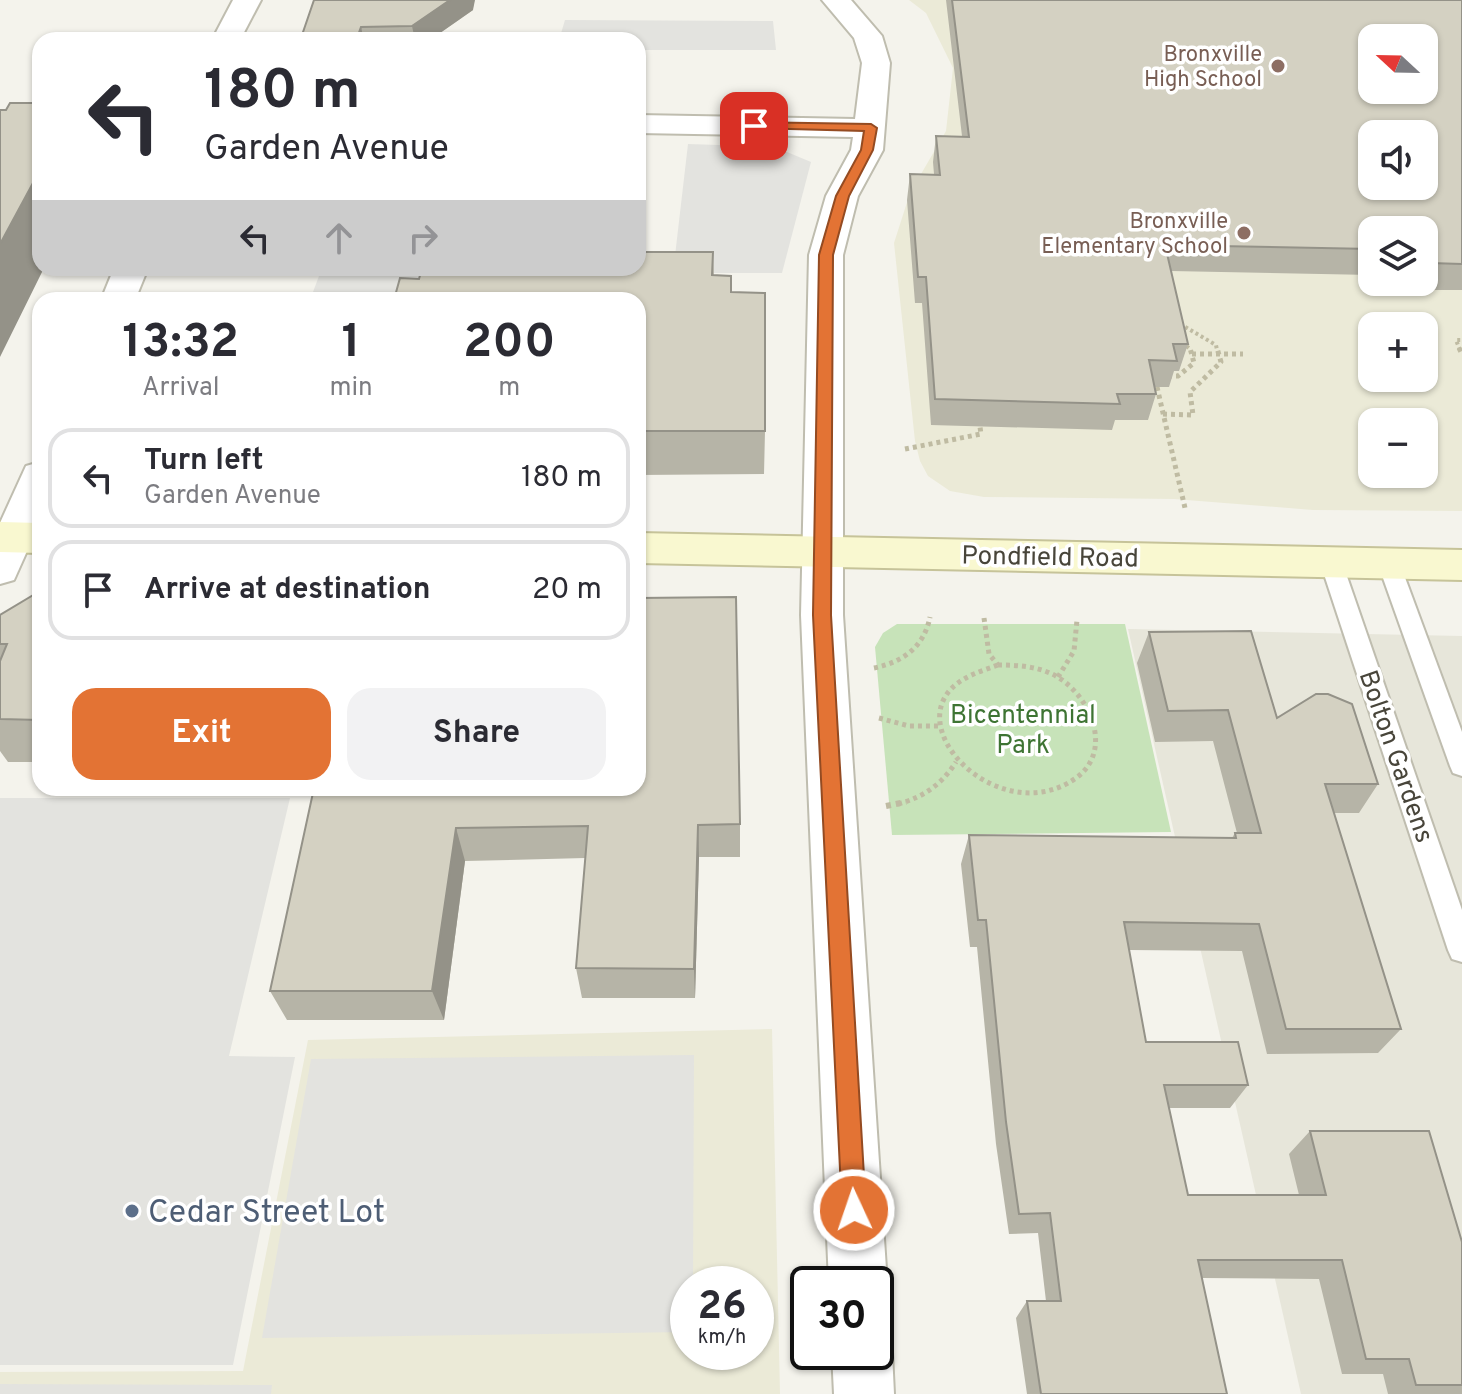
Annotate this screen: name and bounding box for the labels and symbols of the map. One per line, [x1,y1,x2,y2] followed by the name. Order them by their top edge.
[1358,24,1438,104] north arrow
[1144,42,1262,94] place label: Bronxville High School
[1269,57,1287,75] marker: Bronxville High School
[720,92,788,160] pin
[1041,209,1228,261] place label: Bronxville Elementary School
[1235,224,1253,242] marker: Bronxville Elementary School
[961,540,1139,577] street label: Pondfield Road
[1350,666,1440,847] street label: Bolton Gardens
[950,700,1096,763] park label: Bicentennial Park
[812,1168,896,1252] position arrow
[148,1194,385,1234] place label: Cedar Street Lot
[123,1202,141,1220] marker: Cedar Street Lot
[790,1266,894,1370] speed limit sign: 30

